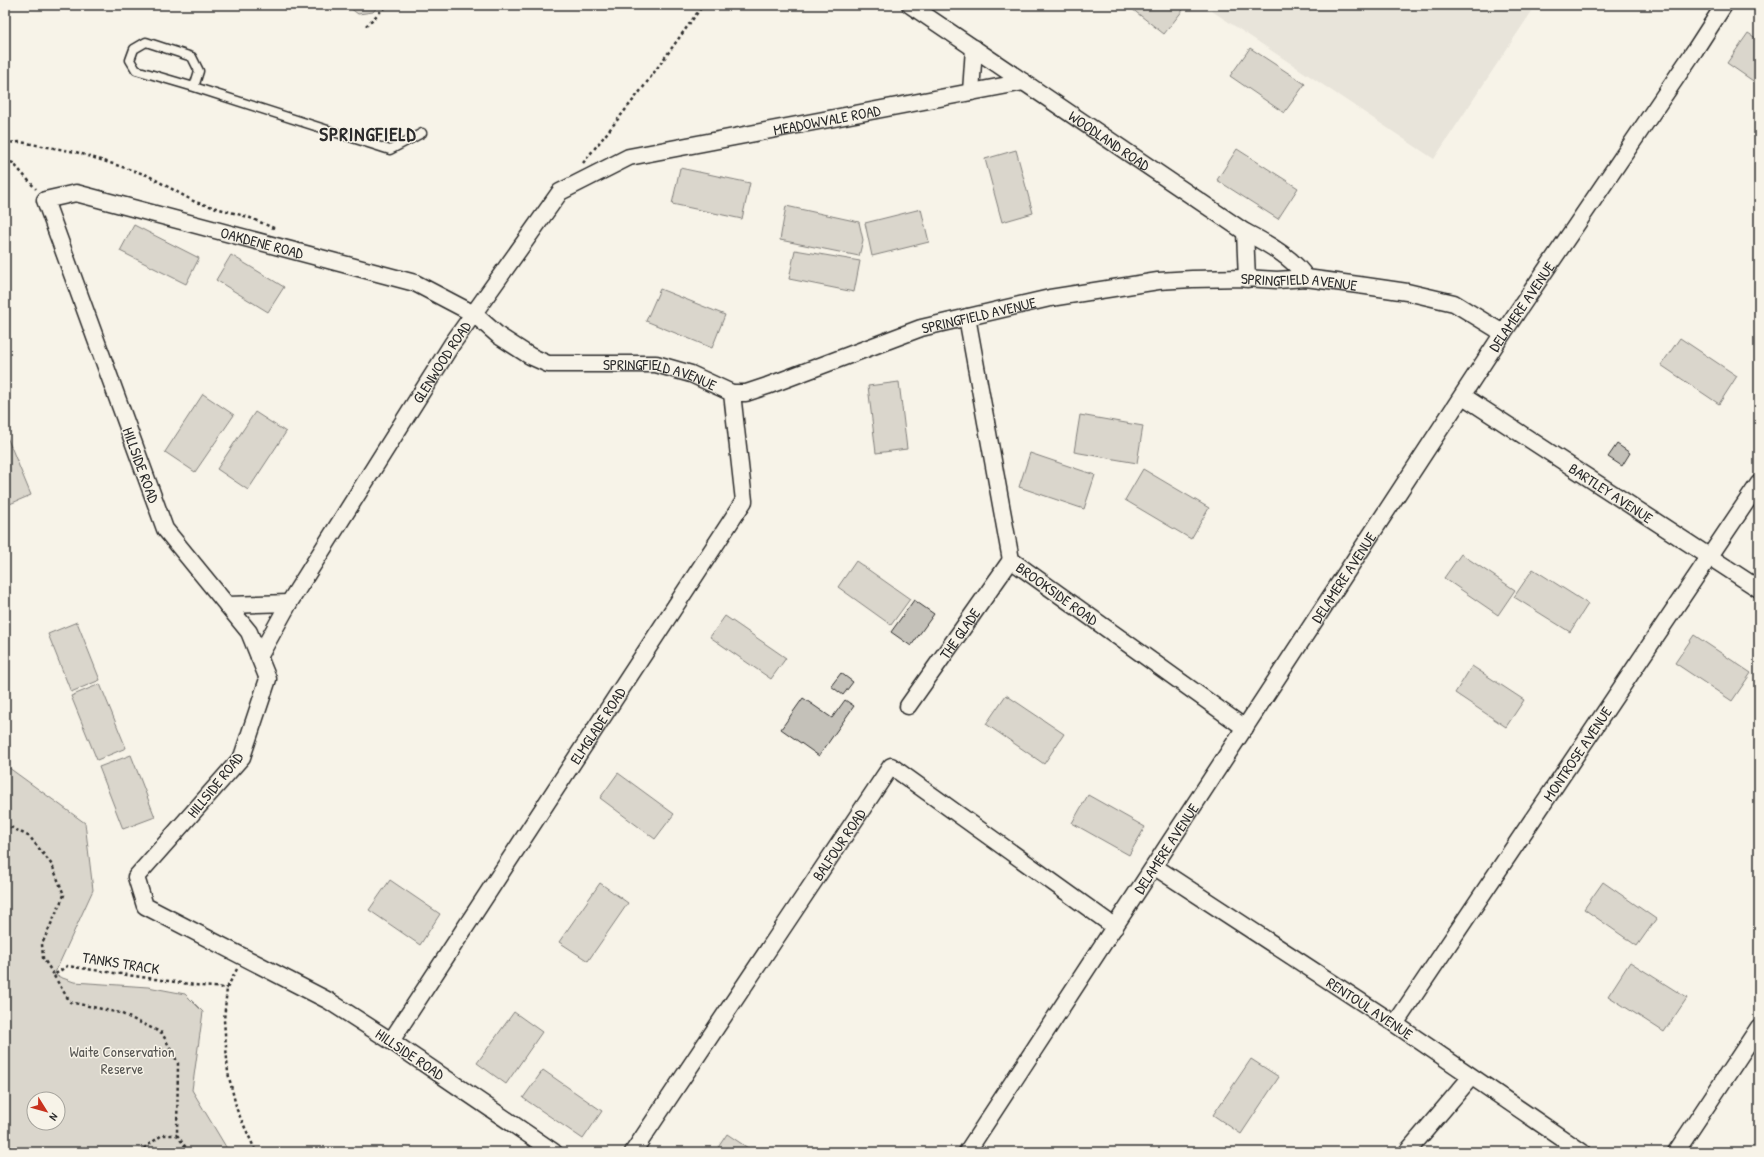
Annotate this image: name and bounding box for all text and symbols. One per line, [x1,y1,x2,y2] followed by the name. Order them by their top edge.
[771,99,883,140] street label: MEADOWVALE ROAD
[1065,105,1155,176] street label: WOODLAND ROAD
[319,121,417,147] district label: SPRINGFIELD
[218,221,307,264] street label: OAKDENE ROAD
[1483,257,1559,356] street label: DELAMERE AVENUE
[1241,267,1359,295] street label: SPRINGFIELD AVENUE
[919,291,1038,338] street label: SPRINGFIELD AVENUE
[407,316,476,407] street label: GLENWOOD ROAD
[603,354,721,395] street label: SPRINGFIELD AVENUE
[118,424,165,506] street label: HILLSIDE ROAD
[1565,458,1658,528] street label: BARTLEY AVENUE
[1306,527,1381,627] street label: DELAMERE AVENUE
[1012,557,1103,630] street label: BROOKSIDE ROAD
[934,603,985,663] street label: THE GLADE
[564,682,631,768] street label: ELMGLADE ROAD
[1538,702,1617,805] street label: MONTROSE AVENUE
[182,747,249,822] street label: HILLSIDE ROAD
[1128,799,1203,898] street label: DELAMERE AVENUE
[807,803,871,885] street label: BALFOUR ROAD
[81,947,161,979] street label: TANKS TRACK
[1323,972,1418,1044] street label: RENTOUL AVENUE
[371,1023,449,1085] street label: HILLSIDE ROAD
[70,1041,175,1079] park label: Waite Conservation Reserve
[26,1091,66,1131] north arrow
[47,1110,61,1124] text: N

